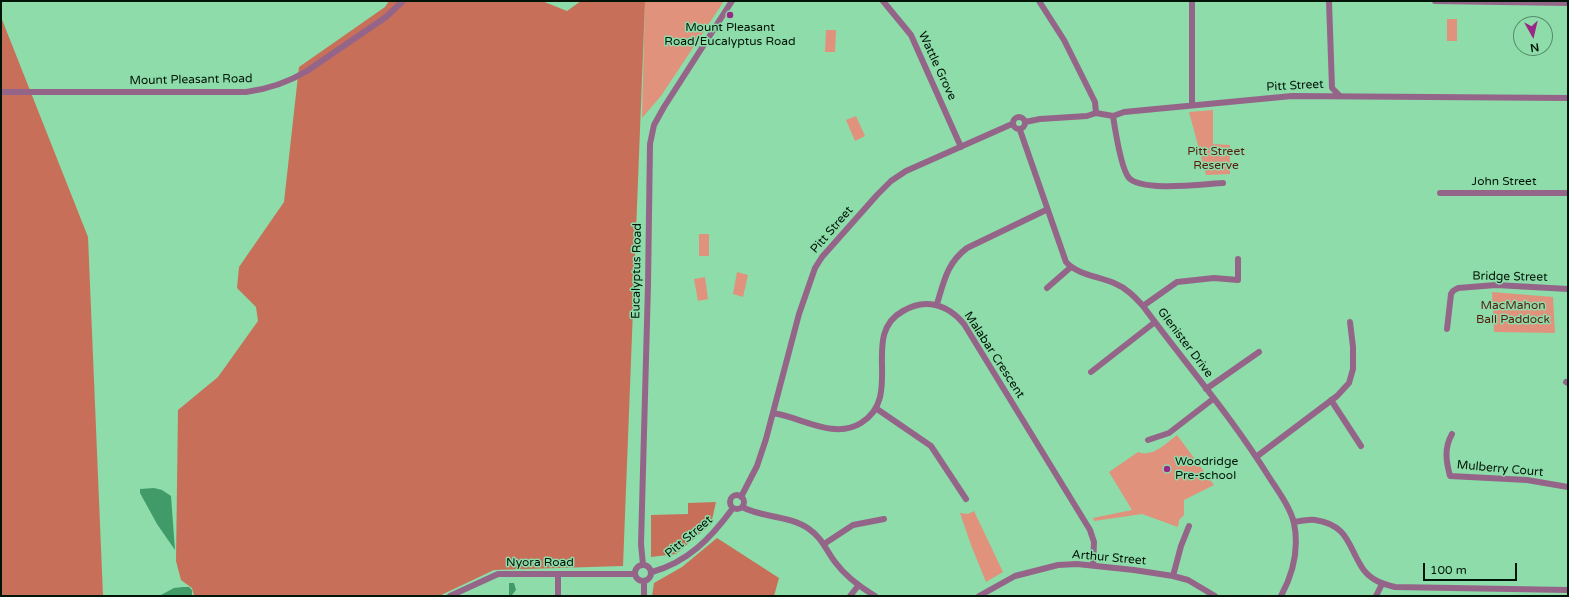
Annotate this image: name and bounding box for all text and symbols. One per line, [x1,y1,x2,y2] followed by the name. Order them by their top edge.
[725,10,735,20] marker: Mount Pleasant Road/Eucalyptus Road
[1513,16,1553,56] north arrow
[664,21,796,49] place label: Mount Pleasant Road/Eucalyptus Road
[915,29,959,103] street label: Wattle Grove
[1529,40,1540,54] text: N
[129,72,253,88] street label: Mount Pleasant Road
[1266,77,1324,95] street label: Pitt Street
[1187,145,1245,173] park label: Pitt Street Reserve
[1472,175,1536,189] street label: John Street
[808,204,856,256] street label: Pitt Street
[629,223,645,319] street label: Eucalyptus Road
[1472,269,1548,285] street label: Bridge Street
[1476,299,1550,327] park label: MacMahon Ball Paddock
[1154,305,1216,381] street label: Glenister Drive
[961,309,1027,401] street label: Malabar Crescent
[1175,455,1238,483] place label: Woodridge Pre-school
[1456,458,1544,480] street label: Mulberry Court
[1162,464,1172,474] marker: Woodridge Pre-school
[662,513,716,561] street label: Pitt Street
[1071,548,1147,568] street label: Arthur Street
[1425,555,1519,581] scale bar
[506,556,574,570] street label: Nyora Road
[1430,563,1467,577] text: 100 m

